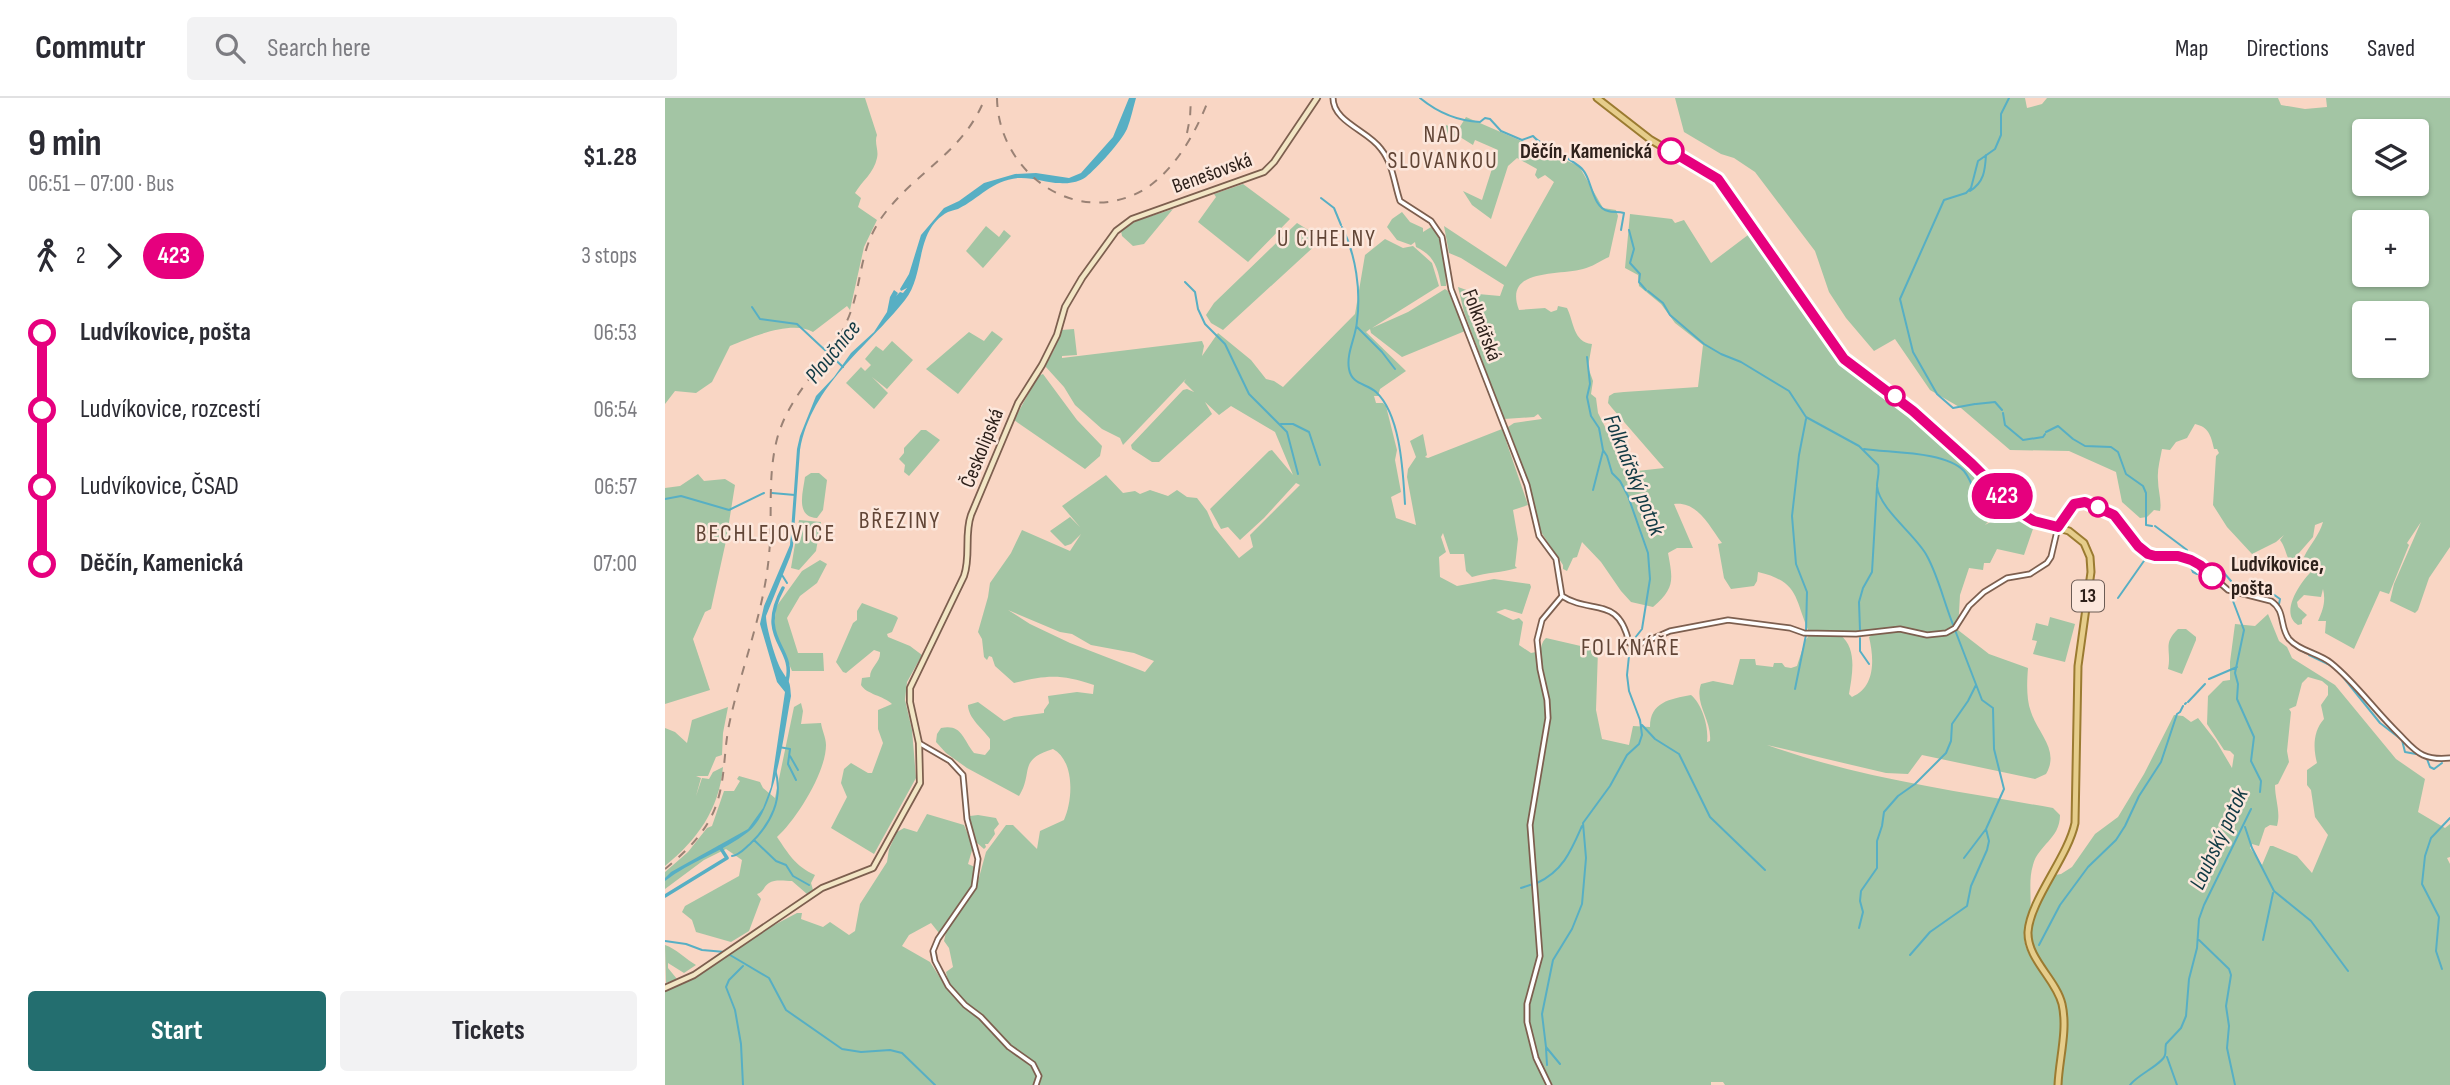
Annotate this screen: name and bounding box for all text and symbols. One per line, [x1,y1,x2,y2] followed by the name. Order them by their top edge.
[187,17,677,80] search box
[35,28,145,68] text: Commutr
[211,29,249,67] icon: search
[267,33,371,64] text: Search here
[2175,34,2208,63] text: Map
[2246,34,2329,63] text: Directions
[2367,34,2415,63] text: Saved
[2352,119,2429,378] map controls
[2352,119,2429,196] button: layers
[28,121,102,166] text: 9 min
[1387,121,1499,175] district label: NAD SLOVANKOU
[1658,138,1684,164] marker: Děčín, Kamenická
[1520,139,1652,164] place label: Děčín, Kamenická
[583,142,637,173] text: $1.28
[1169,147,1255,199] street label: Benešovská
[28,170,174,198] text: 06:51 – 07:00 · Bus
[2352,210,2429,287] button: +
[1277,225,1377,253] district label: U CIHELNY
[28,237,66,275] icon: walk
[95,237,133,275] icon: forward
[157,241,190,270] text: 423
[76,242,85,270] text: 2
[581,242,637,270] text: 3 stops
[1457,286,1507,364] street label: Folknářská
[2352,301,2429,378] button: −
[799,315,867,389] water label: Ploučnice
[80,317,251,348] text: Ludvíkovice, pošta
[593,319,637,347] text: 06:53
[1885,386,1905,406] unlabelled marker
[80,394,261,425] text: Ludvíkovice, rozcestí
[593,396,637,424] text: 06:54
[955,405,1009,491] street label: Českolipská
[1597,411,1671,541] water label: Folknářský potok
[80,471,239,502] text: Ludvíkovice, ČSAD
[594,473,637,501] text: 06:57
[1962,473,2042,519] line badge: 423
[1986,481,2018,510] text: 423
[2088,497,2108,517] unlabelled marker
[859,506,941,535] district label: BŘEZINY
[696,519,836,548] district label: BECHLEJOVICE
[80,548,243,579] text: Děčín, Kamenická
[593,550,637,578] text: 07:00
[2231,552,2324,601] place label: Ludvíkovice, pošta
[2199,563,2225,589] marker: Ludvíkovice, pošta
[2072,580,2104,611] road number: 13
[1581,633,1681,662] district label: FOLKNÁŘE
[2183,783,2255,894] water label: Loubský potok
[28,991,326,1071] button: Start
[340,991,637,1071] button: Tickets

